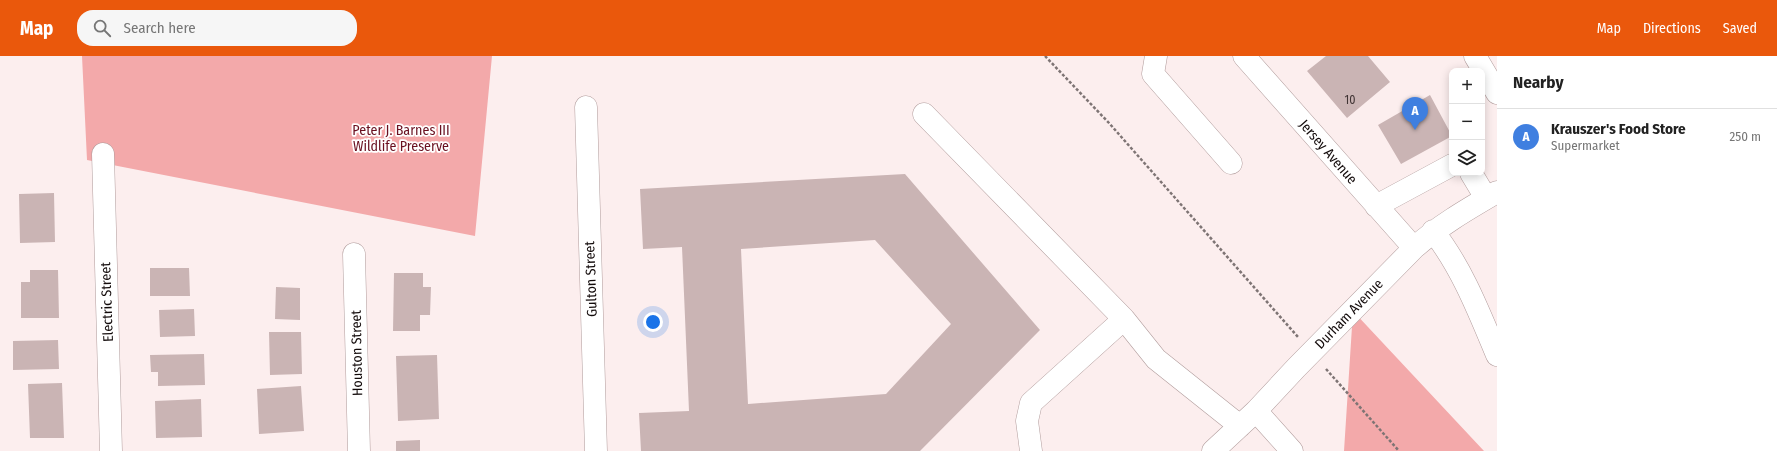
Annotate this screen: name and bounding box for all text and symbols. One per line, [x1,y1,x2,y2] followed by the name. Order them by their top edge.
[77,10,357,46] search box
[20,17,53,40] text: Map
[91,17,113,39] icon: search
[123,19,196,37] text: Search here
[1597,20,1621,37] text: Map
[1643,20,1701,37] text: Directions
[1723,20,1757,37] text: Saved
[1449,68,1485,176] map controls
[1449,68,1485,104] button: +
[1513,72,1564,93] text: Nearby
[1345,93,1355,107] house number: 10
[1402,97,1428,130] pin: A
[1449,104,1485,140] button: −
[1295,116,1361,188] street label: Jersey Avenue
[1551,120,1686,138] text: Krauszer's Food Store
[352,122,450,155] park label: Peter J. Barnes III Wildlife Preserve
[1522,129,1530,144] text: A
[1729,129,1761,144] text: 250 m
[1551,138,1620,153] text: Supermarket
[1449,140,1485,176] button: layers
[581,240,601,317] street label: Gulton Street
[97,261,117,342] street label: Electric Street
[1311,275,1387,353] street label: Durham Avenue
[348,309,366,396] street label: Houston Street
[643,312,663,332] your location

